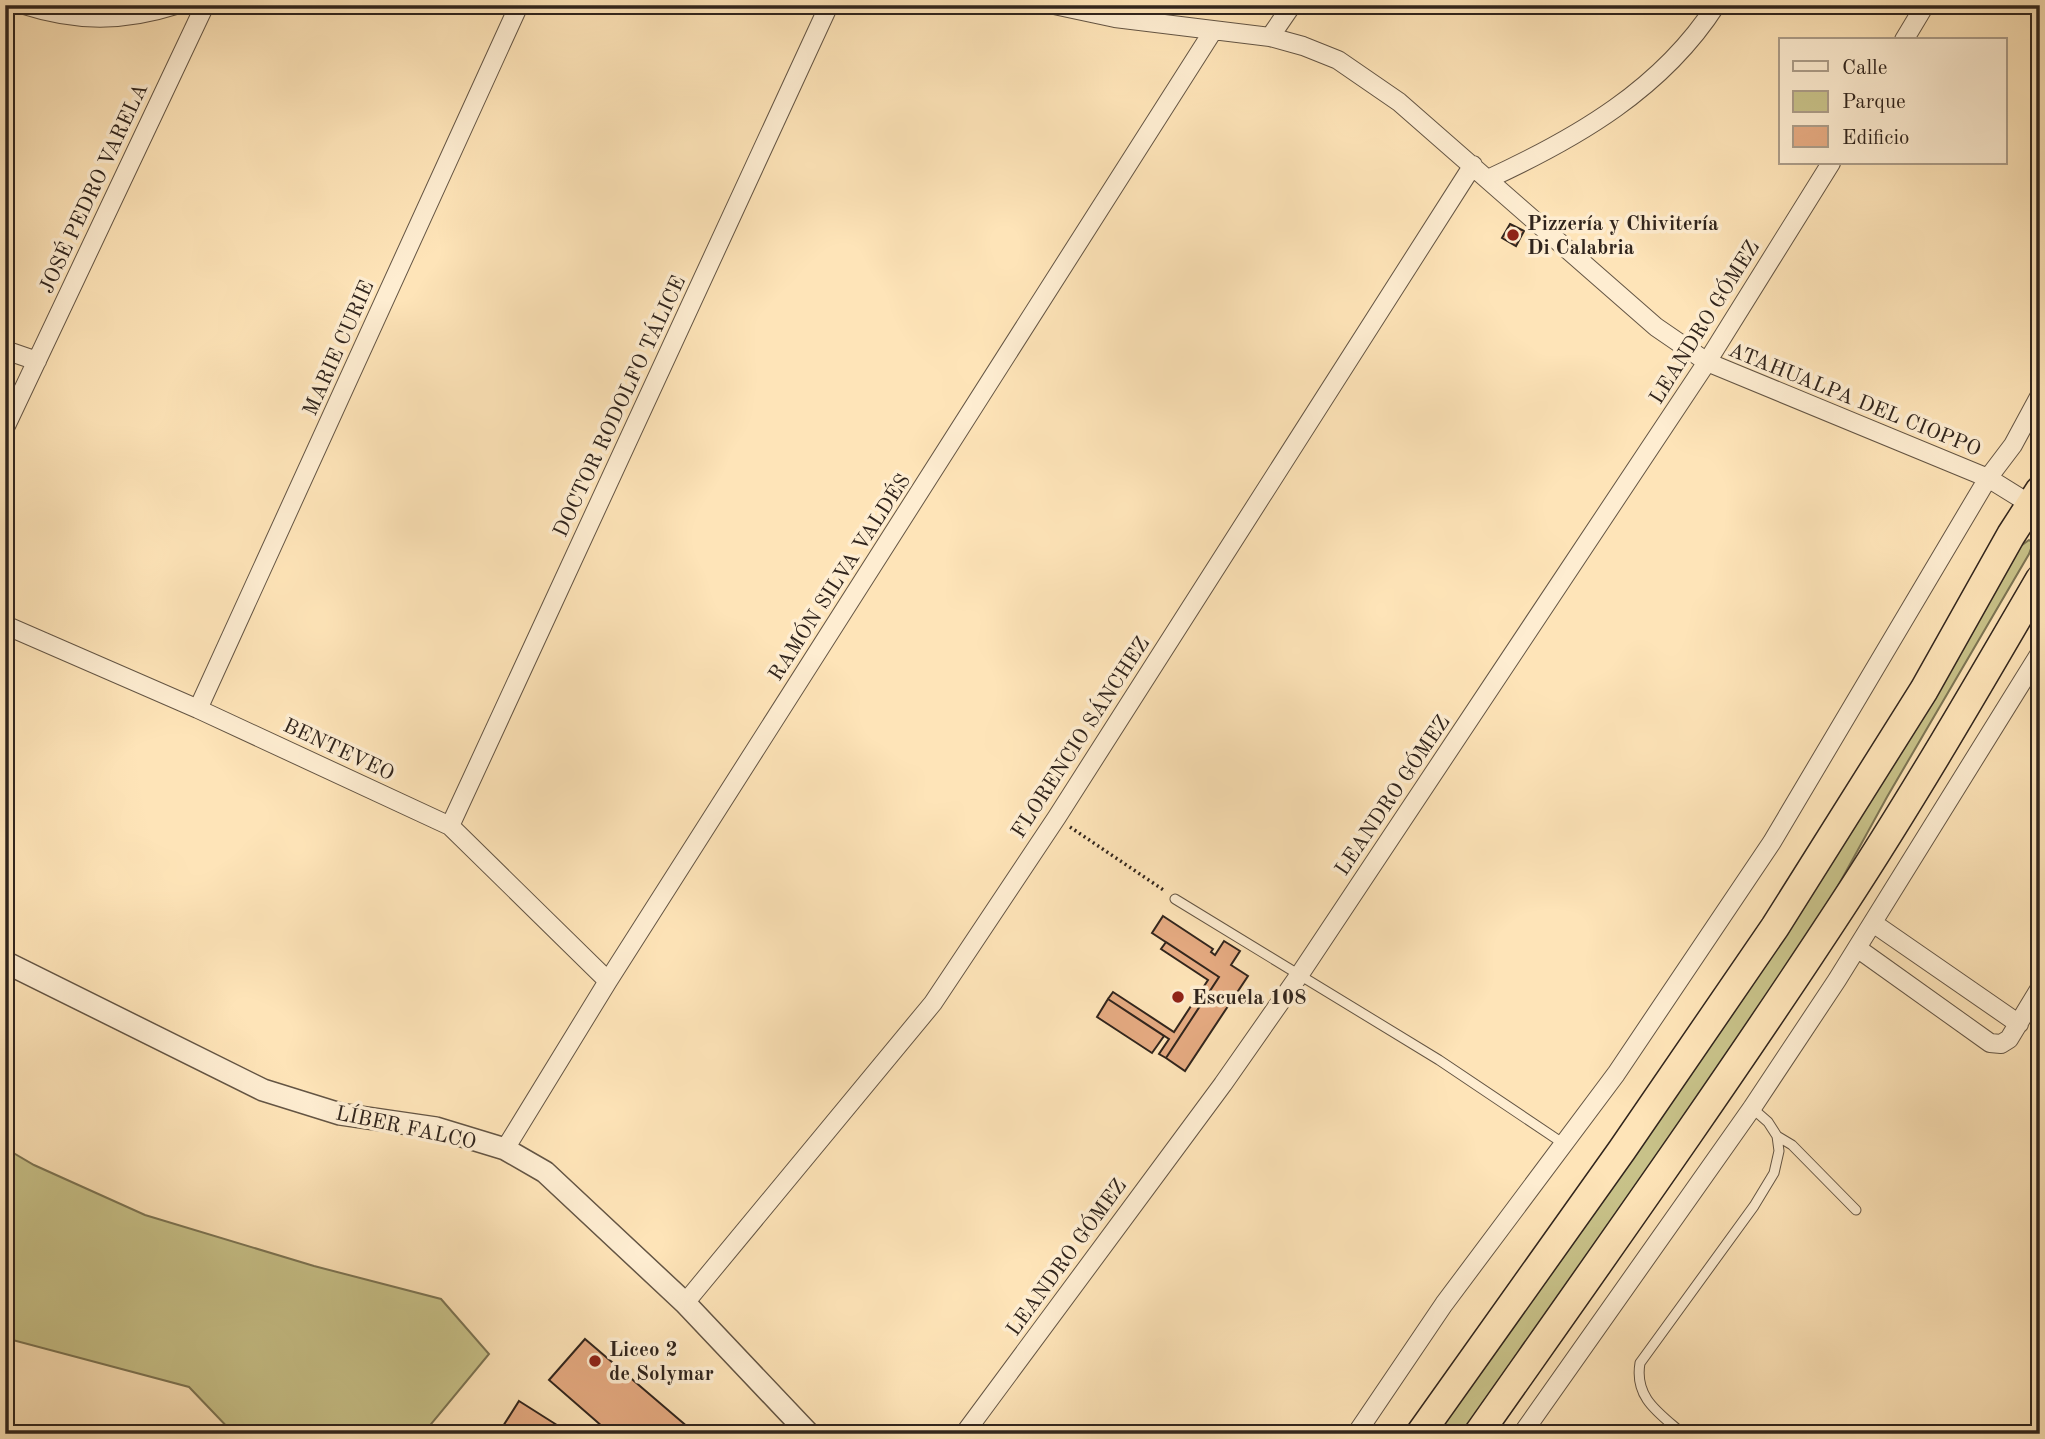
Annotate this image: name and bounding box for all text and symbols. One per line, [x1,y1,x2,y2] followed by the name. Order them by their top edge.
[1779,38,2007,164] legend
[1842,58,1887,79] text: Calle
[33,79,152,297] street label: JOSÉ PEDRO VARELA
[1842,92,1906,113] text: Parque
[1842,128,1910,149] text: Edificio
[1527,214,1719,259] place label: Pizzería y Chivitería Di Calabria
[1505,227,1521,243] marker: Pizzería y Chivitería Di Calabria
[1642,235,1764,408] street label: LEANDRO GÓMEZ
[547,271,690,541] street label: DOCTOR RODOLFO TÁLICE
[300,278,379,419] street label: MARIE CURIE
[1725,340,1984,461] street label: ATAHUALPA DEL CIOPPO
[761,468,915,685] street label: RAMÓN SILVA VALDÉS
[1005,631,1154,842] street label: FLORENCIO SÁNCHEZ
[1328,709,1455,880] street label: LEANDRO GÓMEZ
[280,715,397,785] street label: BENTEVEO
[1192,988,1306,1009] place label: Escuela 108
[1170,989,1186,1005] marker: Escuela 108
[333,1099,479,1154] street label: LÍBER FALCO
[999,1173,1131,1340] street label: LEANDRO GÓMEZ
[609,1340,714,1385] place label: Liceo 2 de Solymar
[587,1353,603,1369] marker: Liceo 2 de Solymar

